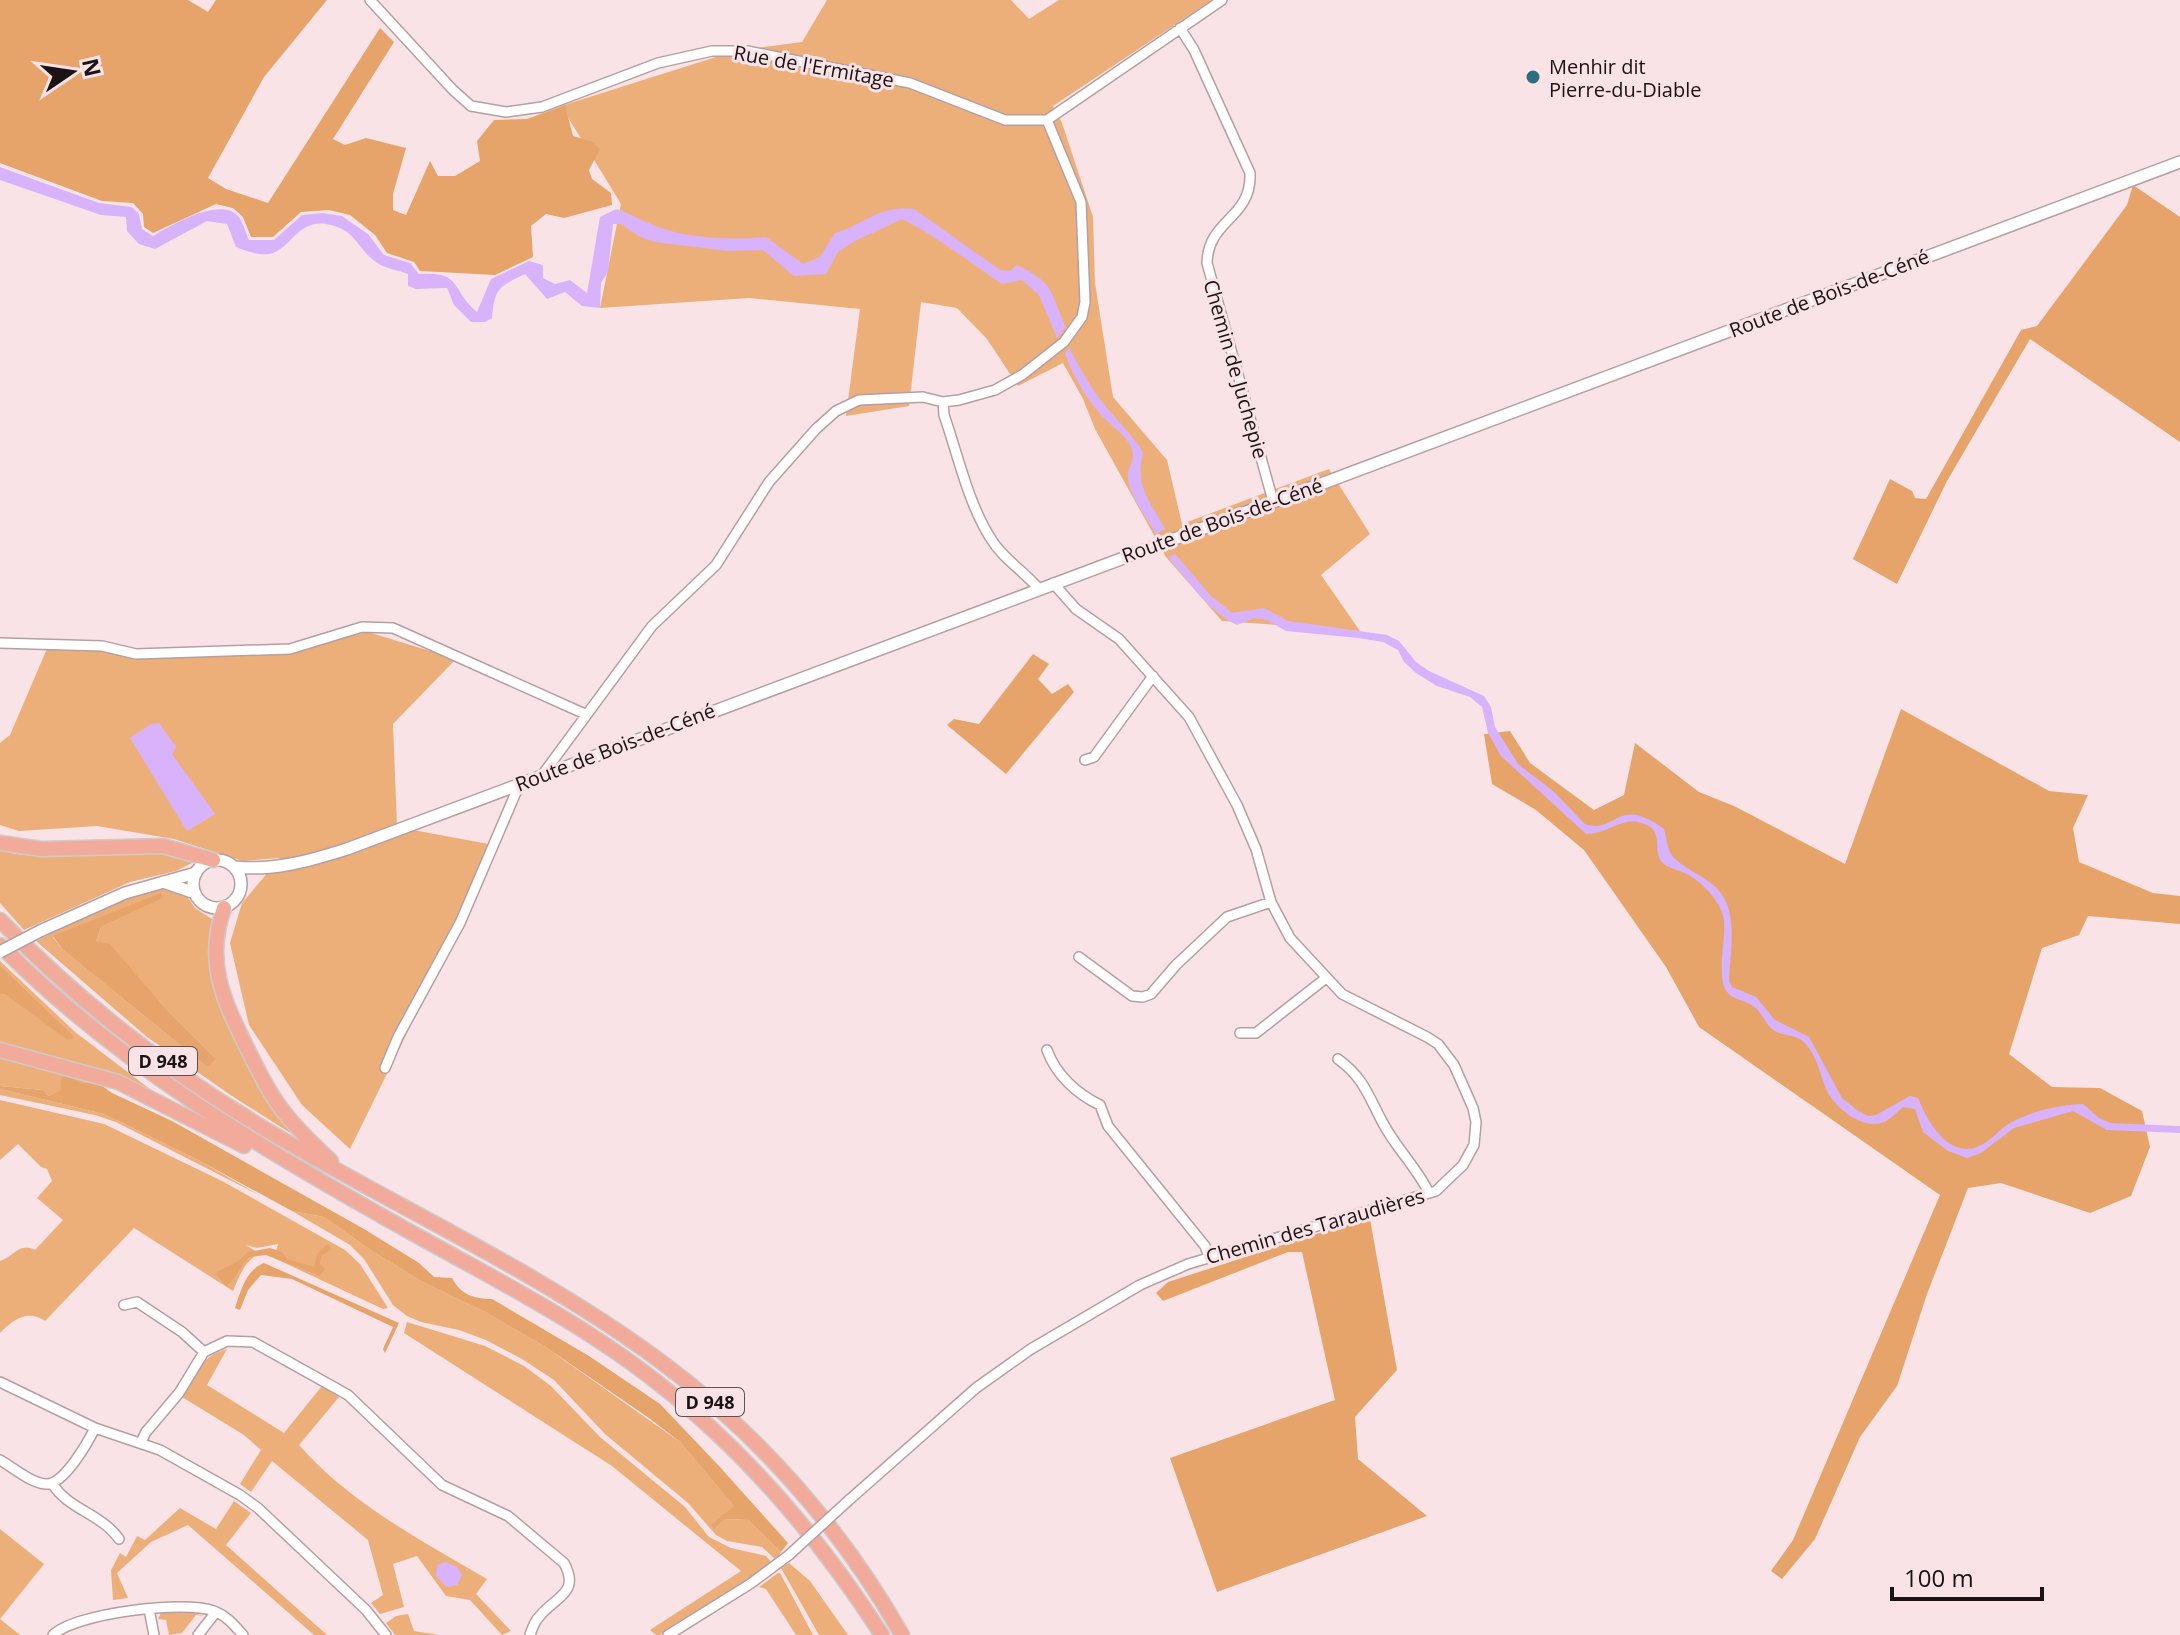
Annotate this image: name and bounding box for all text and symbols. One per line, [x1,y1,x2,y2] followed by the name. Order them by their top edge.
[32,32,112,112] north arrow
[732,39,896,93] street label: Rue de l'Ermitage
[1549,53,1701,103] place label: Menhir dit Pierre-du-Diable
[76,55,109,79] text: N
[1524,68,1542,86] marker: Menhir dit Pierre-du-Diable
[1725,242,1933,344] street label: Route de Bois-de-Céné
[1198,276,1274,462] street label: Chemin de Juchepie
[1118,471,1326,569] street label: Route de Bois-de-Céné
[511,696,719,798] street label: Route de Bois-de-Céné
[129,1047,197,1075] road number: D 948
[1202,1182,1428,1270] street label: Chemin des Taraudières
[676,1388,744,1416] road number: D 948
[1892,1551,2042,1601] scale bar
[1904,1561,1974,1594] text: 100 m

